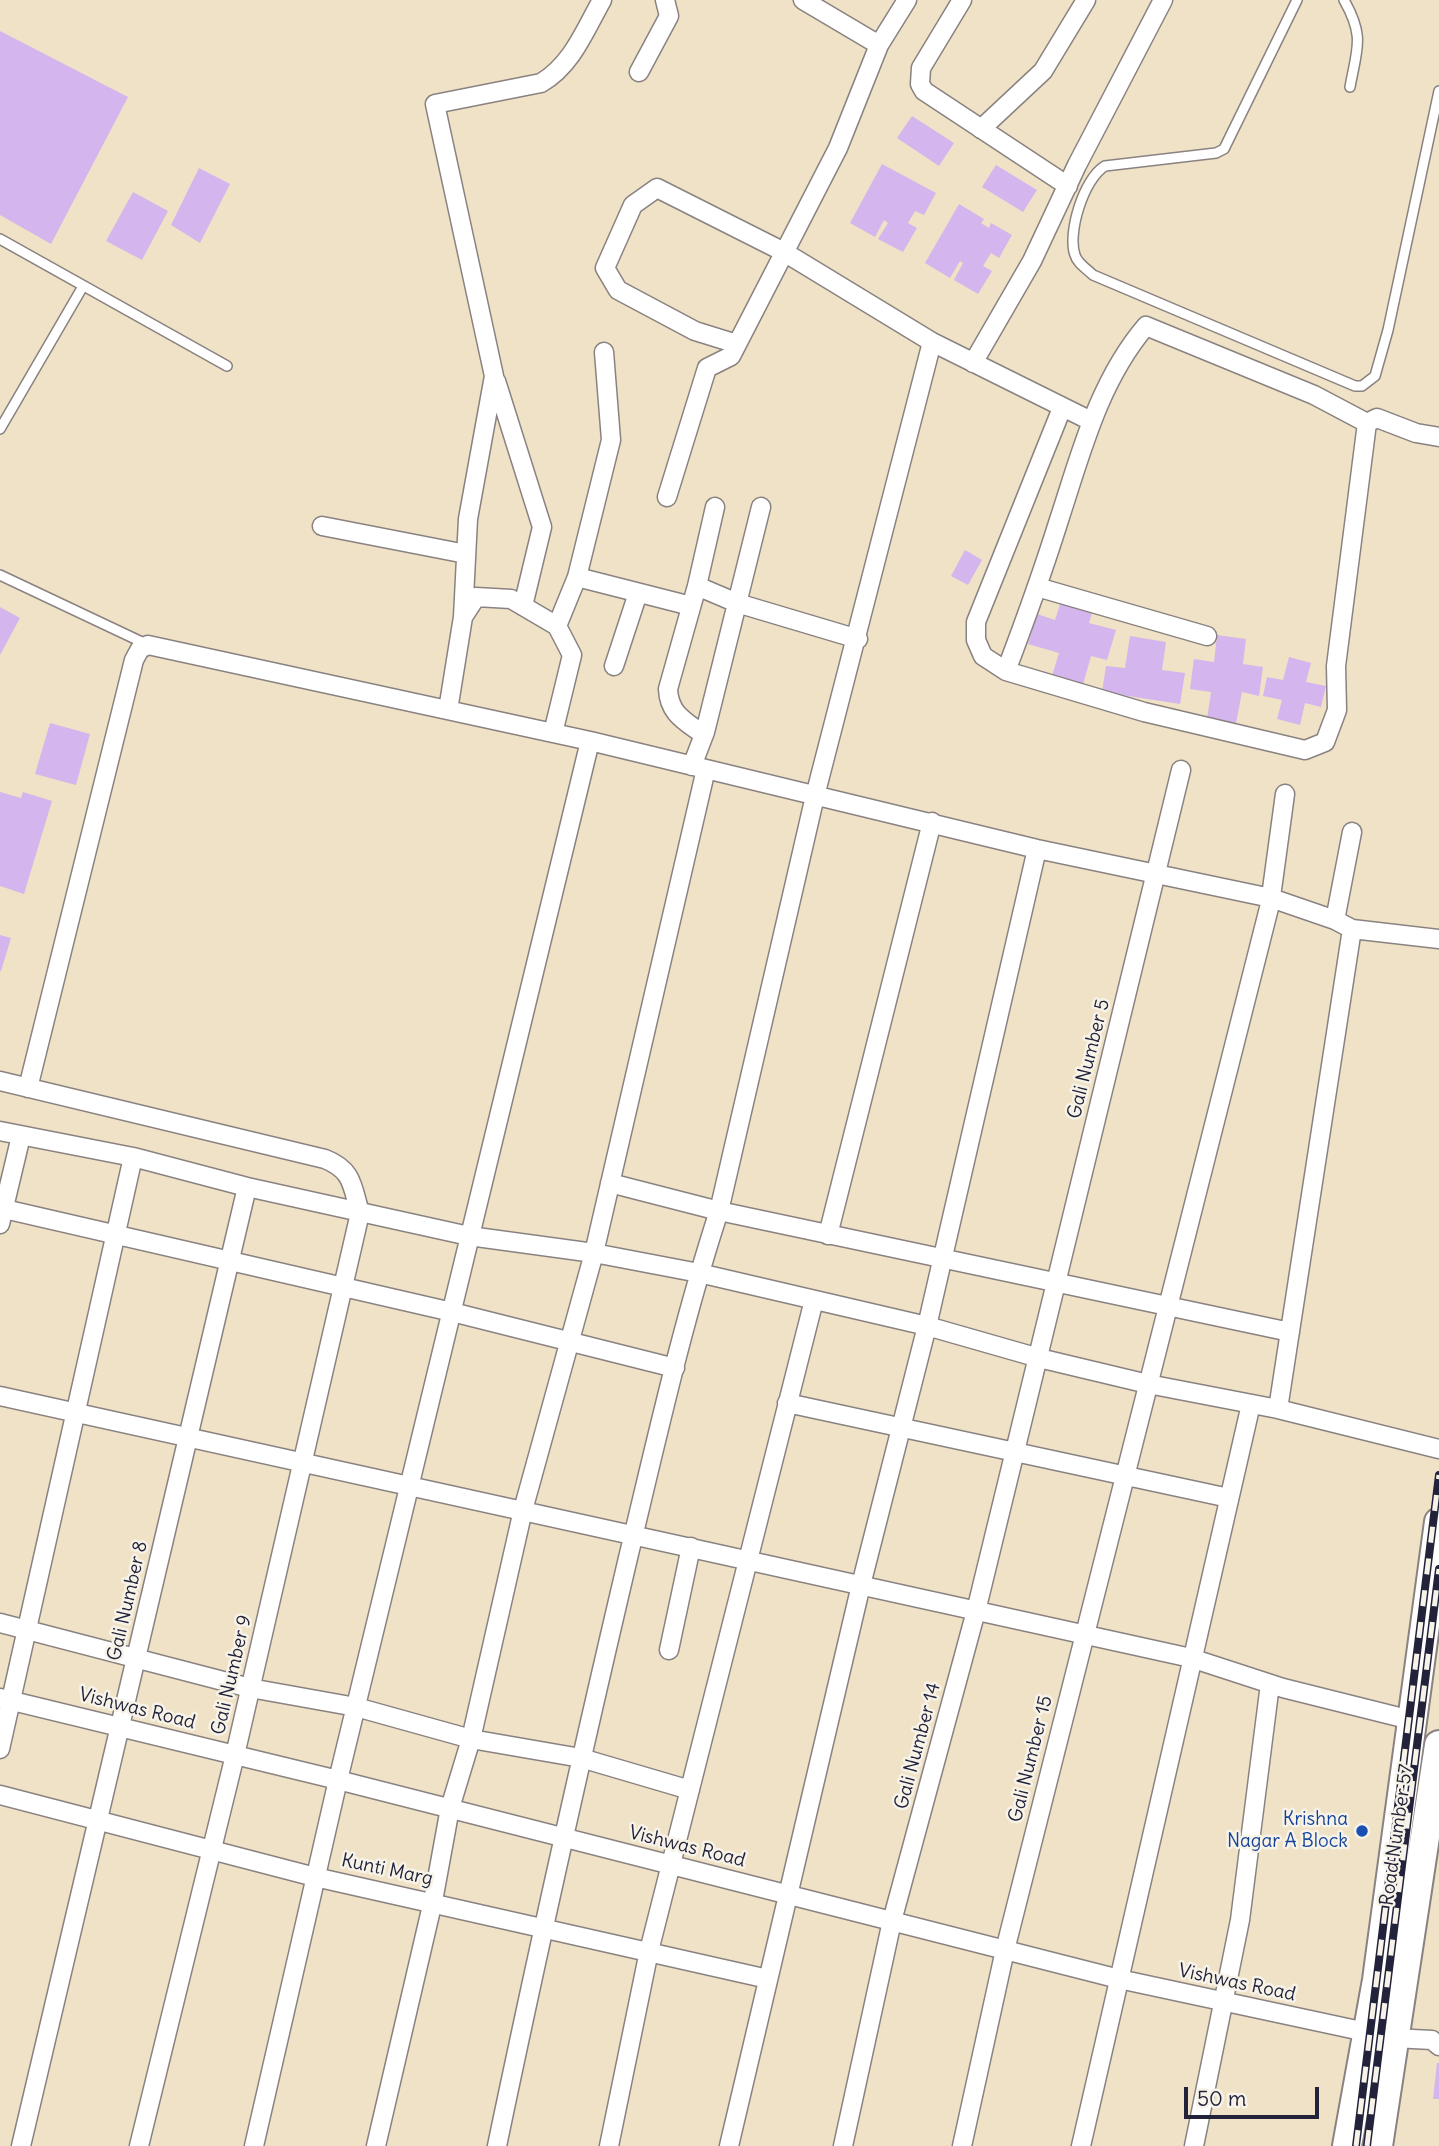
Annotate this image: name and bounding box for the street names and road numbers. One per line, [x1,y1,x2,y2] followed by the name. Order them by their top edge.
[1063,997,1115,1121] street label: Gali Number 5
[103,1539,153,1663] street label: Gali Number 8
[207,1613,257,1737] street label: Gali Number 9
[890,1680,946,1812] street label: Gali Number 14
[76,1684,198,1734] street label: Vishwas Road
[1004,1693,1058,1825] street label: Gali Number 15
[1376,1763,1418,1907] street label: Road Number 57
[626,1822,748,1872] street label: Vishwas Road
[339,1849,435,1891] street label: Kunti Marg
[1176,1959,1298,2007] street label: Vishwas Road

